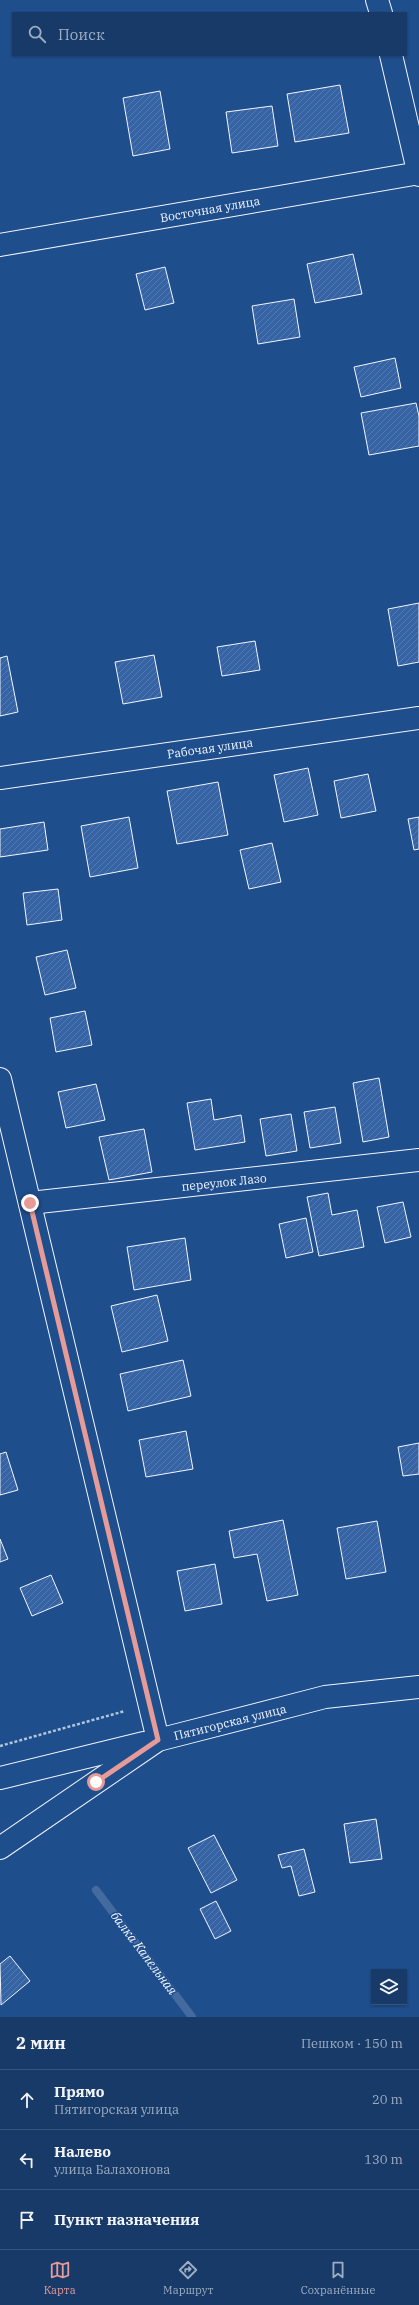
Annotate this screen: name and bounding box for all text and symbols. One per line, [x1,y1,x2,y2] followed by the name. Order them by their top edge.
[12,12,407,56] search box
[26,23,48,45] icon: search
[58,25,105,44] text: Поиск
[159,193,262,225] street label: Восточная улица
[166,734,254,761] street label: Рабочая улица
[181,1170,268,1194] street label: переулок Лазо
[21,1194,39,1212] route end
[172,1701,288,1743] street label: Пятигорская улица
[87,1773,105,1791] route start
[107,1908,181,1998] water label: балка Капельная
[371,1969,407,2005] map controls
[371,1969,407,2005] button: layers
[16,2032,66,2054] text: 2 мин
[301,2035,403,2052] text: Пешком · 150 m
[54,2082,105,2101] text: Прямо
[16,2089,38,2111] icon: ahead
[372,2091,403,2108] text: 20 m
[54,2101,179,2118] text: Пятигорская улица
[54,2142,111,2161] text: Налево
[16,2149,38,2171] icon: left
[364,2151,403,2168] text: 130 m
[54,2161,170,2178] text: улица Балахонова
[16,2209,38,2231] icon: arrive
[54,2210,200,2229] text: Пункт назначения
[44,2259,76,2297] tab: Карта
[163,2259,213,2297] tab: Маршрут
[301,2259,375,2297] tab: Сохранённые

